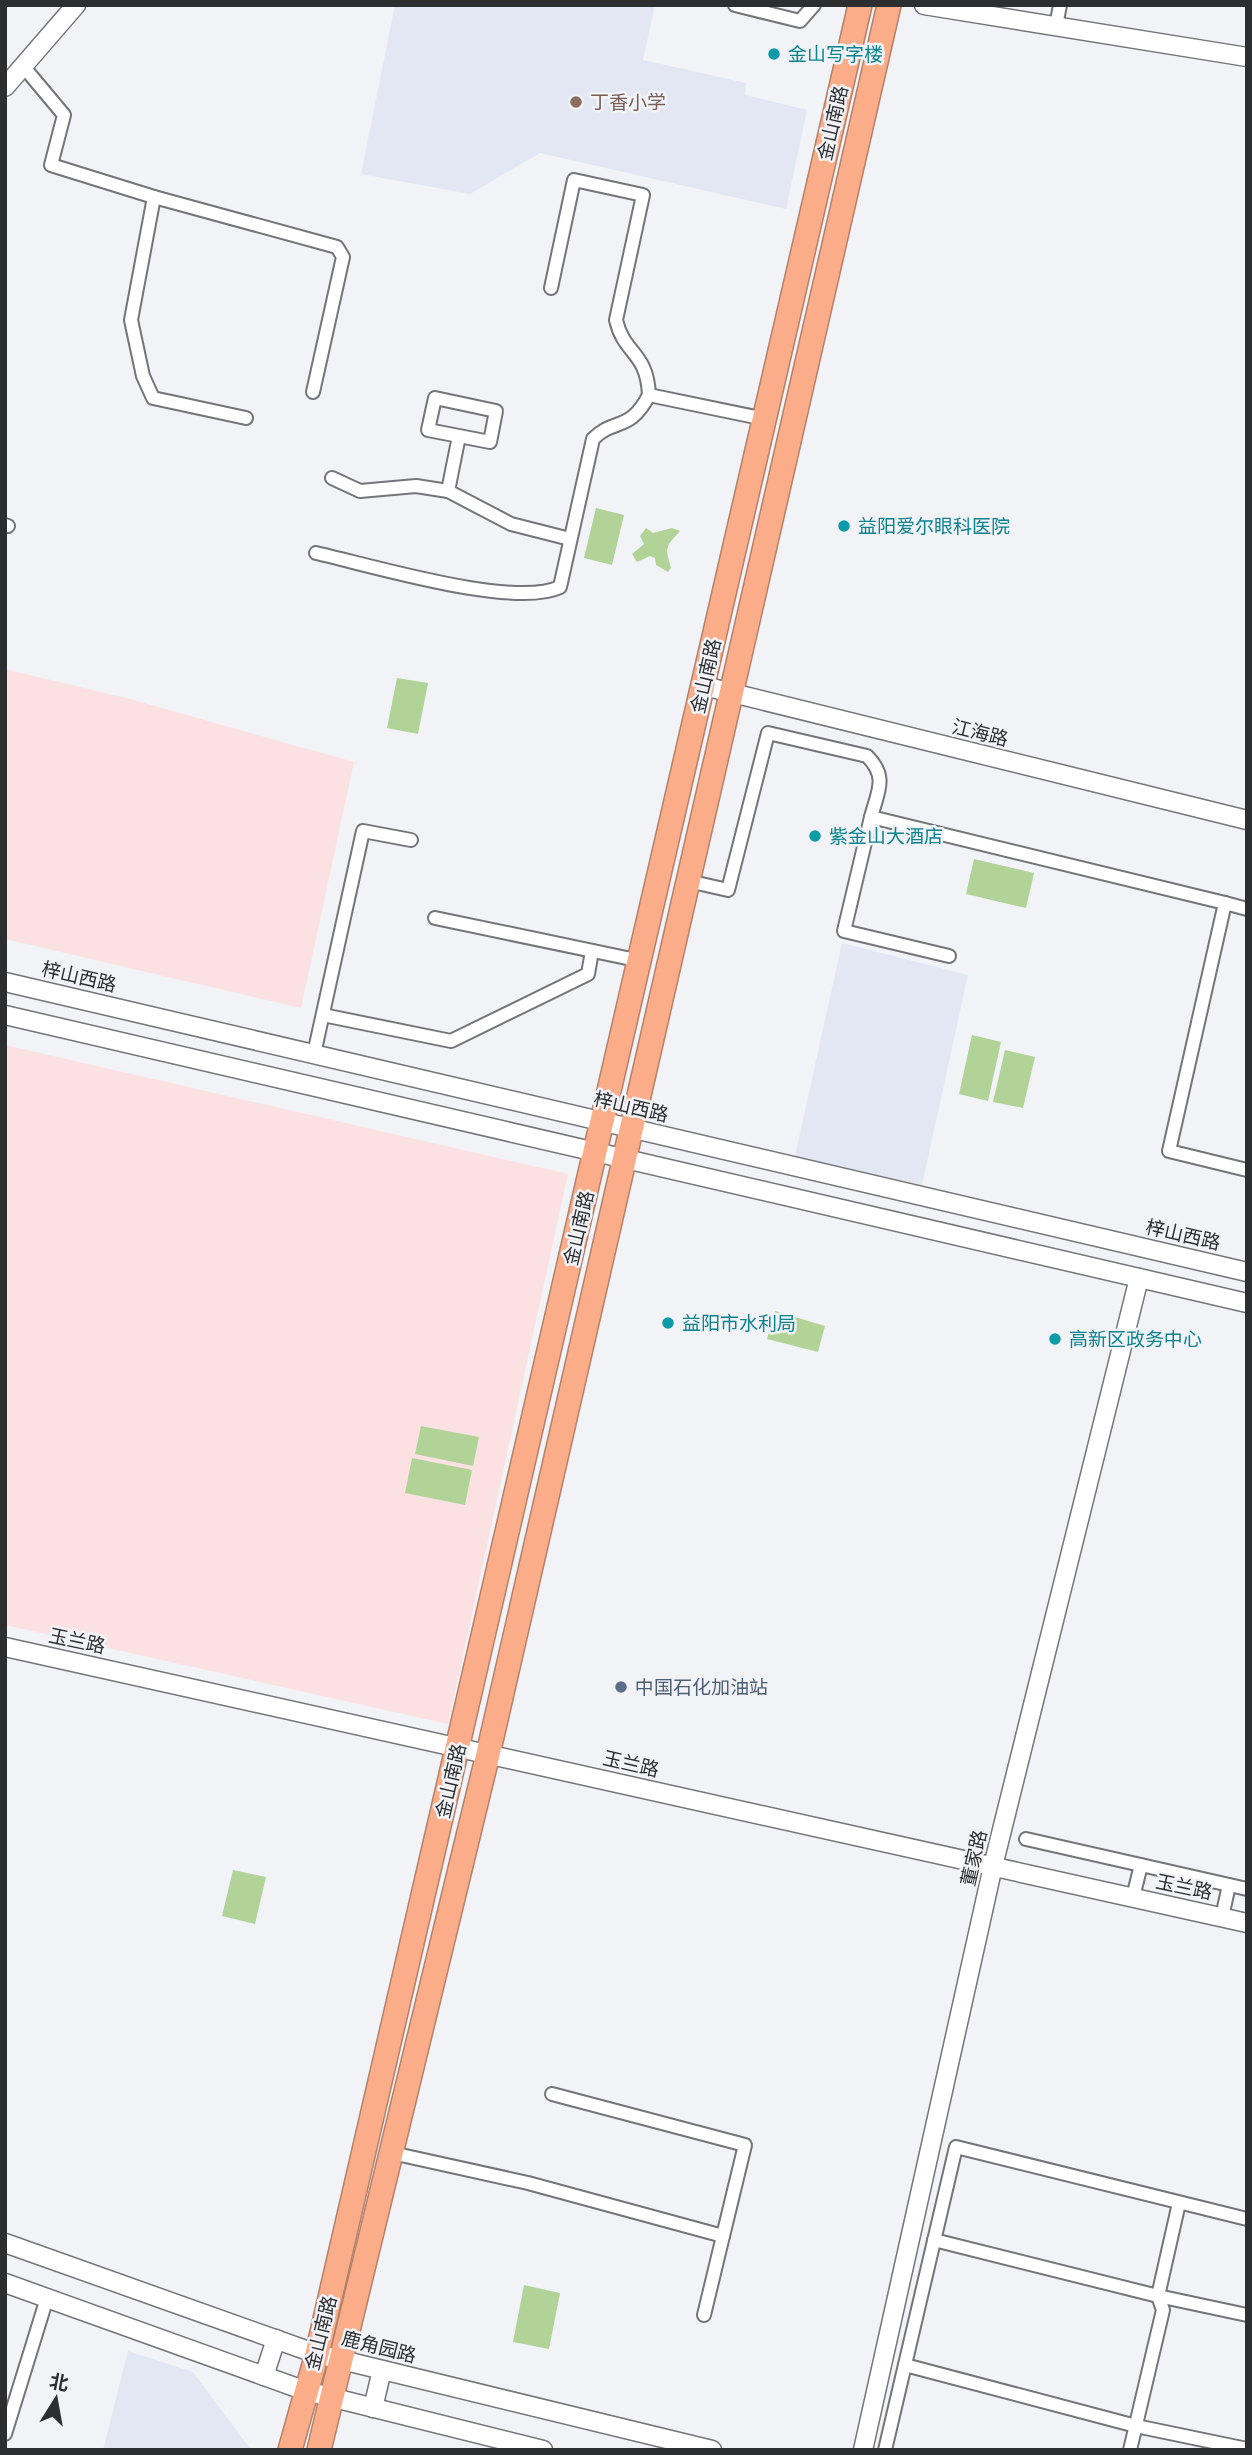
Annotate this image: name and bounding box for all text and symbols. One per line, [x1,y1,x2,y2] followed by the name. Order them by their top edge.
[788,44,883,65] place label: 金山写字楼
[766,46,782,62] marker: 金山写字楼
[814,84,852,162] street label: 金山南路
[590,92,666,113] place label: 丁香小学
[568,94,584,110] marker: 丁香小学
[858,516,1010,537] place label: 益阳爱尔眼科医院
[836,518,852,534] marker: 益阳爱尔眼科医院
[687,637,725,715] street label: 金山南路
[950,716,1010,750] street label: 江海路
[829,826,943,847] place label: 紫金山大酒店
[807,828,823,844] marker: 紫金山大酒店
[40,958,118,996] street label: 梓山西路
[592,1088,670,1126] street label: 梓山西路
[560,1189,598,1267] street label: 金山南路
[1144,1216,1222,1254] street label: 梓山西路
[682,1313,796,1334] place label: 益阳市水利局
[660,1315,676,1331] marker: 益阳市水利局
[1069,1329,1202,1350] place label: 高新区政务中心
[1047,1331,1063,1347] marker: 高新区政务中心
[47,1625,107,1657] street label: 玉兰路
[635,1677,768,1698] place label: 中国石化加油站
[613,1679,629,1695] marker: 中国石化加油站
[432,1742,470,1820] street label: 金山南路
[601,1747,661,1781] street label: 玉兰路
[957,1828,991,1888] street label: 董家路
[1154,1871,1214,1903] street label: 玉兰路
[302,2294,340,2372] street label: 金山南路
[340,2328,418,2366] street label: 鹿角园路
[21,2364,91,2434] north arrow
[48,2371,70,2395] text: 北

